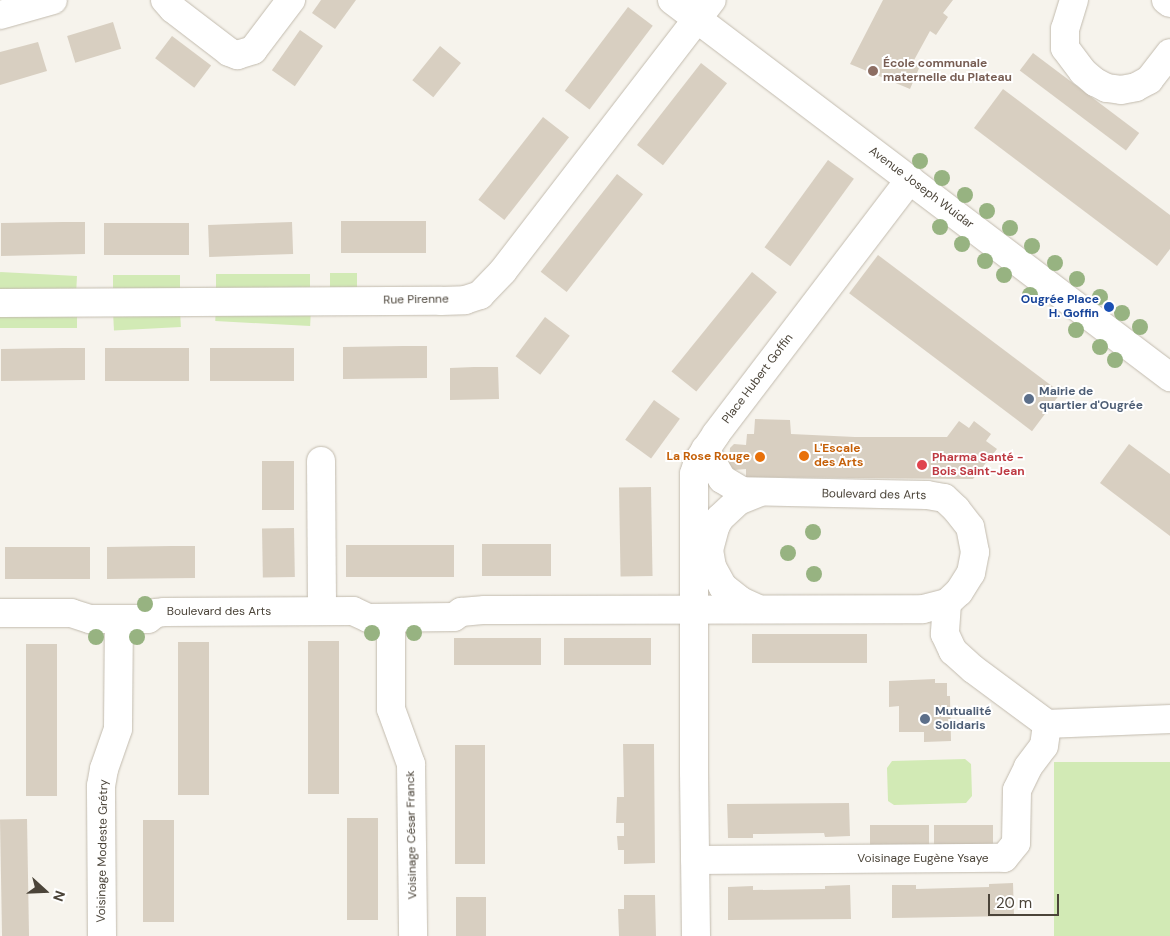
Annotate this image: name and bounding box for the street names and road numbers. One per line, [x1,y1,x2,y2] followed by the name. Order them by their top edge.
[866,144,976,232] street label: Avenue Joseph Wuidar
[383,292,449,308] street label: Rue Pirenne
[720,331,796,427] street label: Place Hubert Goffin
[822,487,926,503] street label: Boulevard des Arts
[167,605,271,619] street label: Boulevard des Arts
[404,770,420,900] street label: Voisinage César Franck
[95,779,111,923] street label: Voisinage Modeste Grétry
[857,852,989,866] street label: Voisinage Eugène Ysaye

